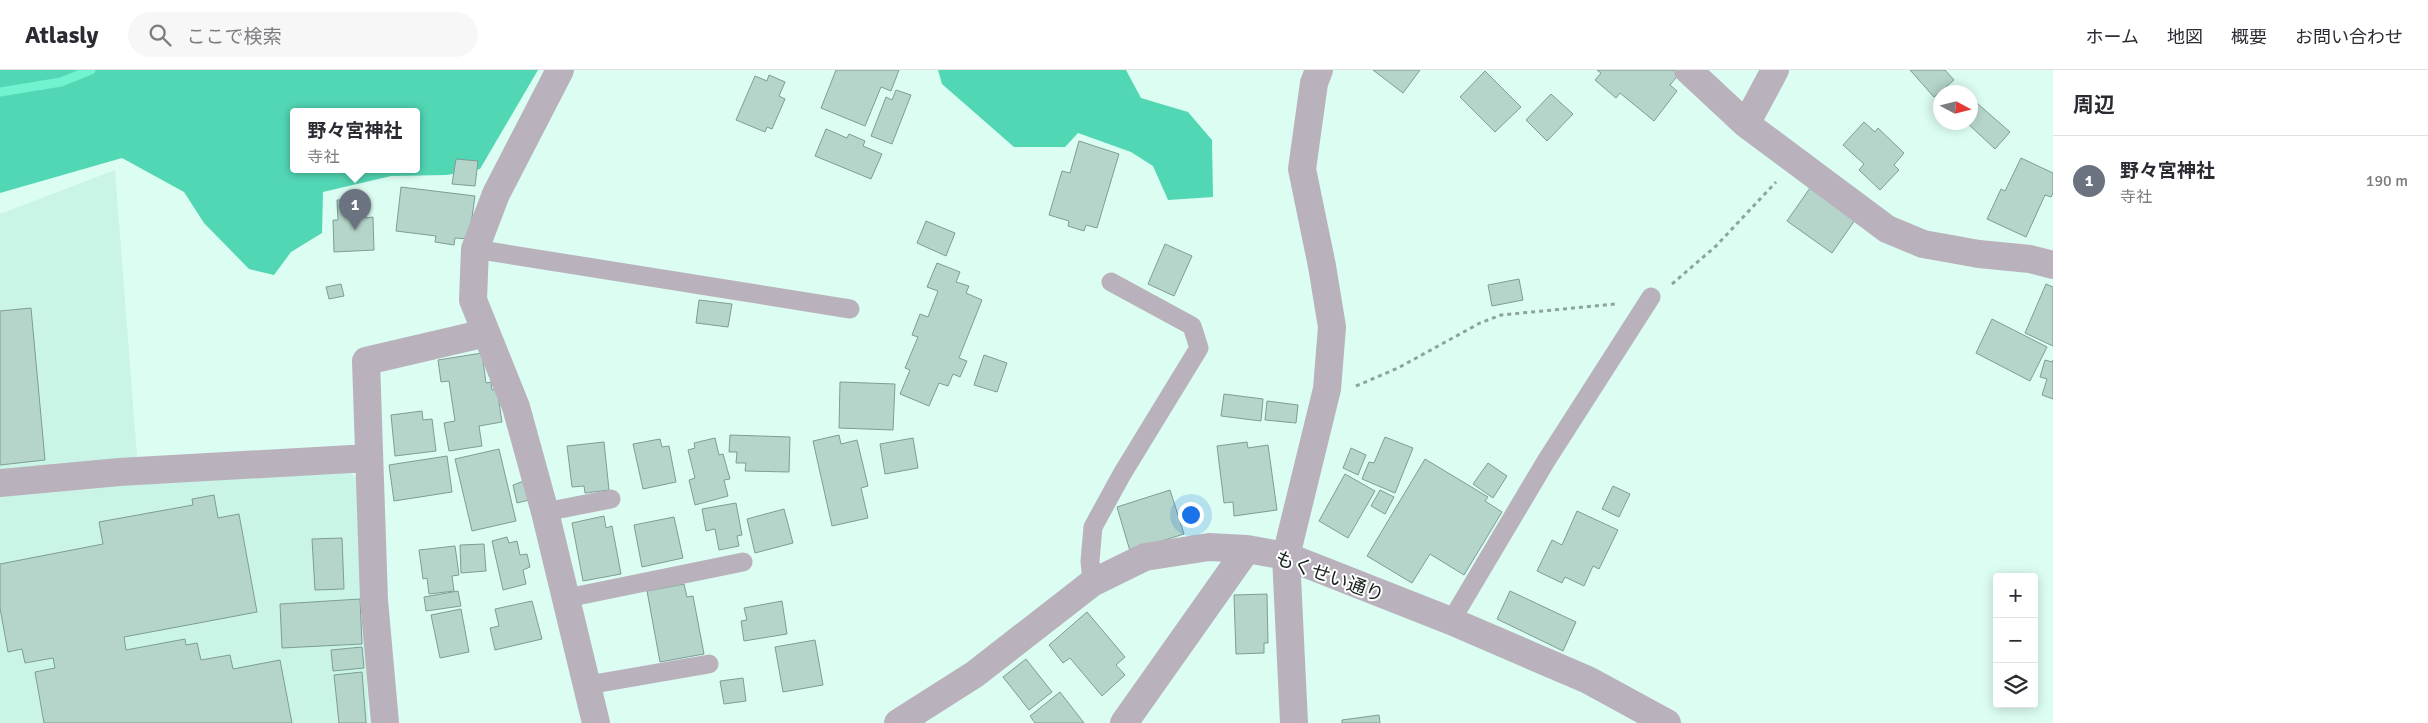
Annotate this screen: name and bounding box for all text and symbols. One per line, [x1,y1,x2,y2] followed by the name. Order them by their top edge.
[128,12,478,57] search box
[25,20,98,50] text: Atlasly
[146,21,174,49] icon: search
[186,25,281,49] text: ここで検索
[2086,26,2139,48] text: ホーム
[2167,26,2203,48] text: 地図
[2231,26,2267,48] text: 概要
[2295,26,2403,48] text: お問い合わせ
[1933,85,1978,130] north arrow
[2073,92,2115,118] text: 周辺
[290,108,420,173] popup
[307,119,403,143] text: 野々宮神社
[307,147,340,167] text: 寺社
[2120,159,2215,183] text: 野々宮神社
[2085,171,2093,191] text: 1
[2366,171,2408,191] text: 190 m
[2120,187,2152,207] text: 寺社
[339,189,371,230] pin: 1
[1178,502,1204,528] your location
[1272,546,1387,608] street label: もくせい通り
[1993,573,2038,708] map controls
[1993,573,2038,618] button: +
[1993,618,2038,663] button: −
[1993,663,2038,708] button: layers

